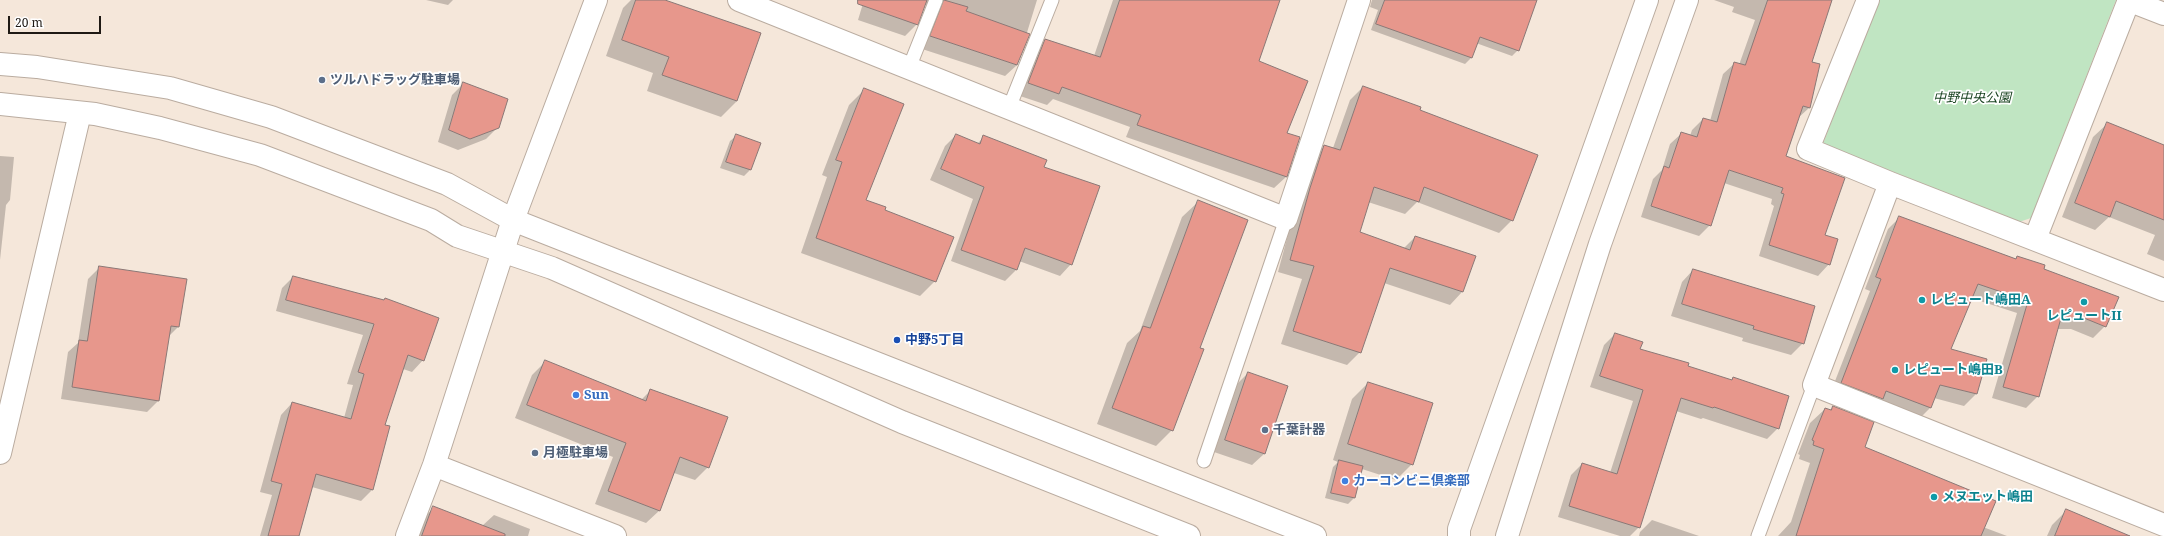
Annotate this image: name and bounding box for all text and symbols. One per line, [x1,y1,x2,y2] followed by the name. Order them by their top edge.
[10,8,103,34] scale bar
[15,14,43,31] text: 20 m
[330,72,460,88] place label: ツルハドラッグ駐車場
[317,75,327,85] marker: ツルハドラッグ駐車場
[1933,90,2011,106] park label: 中野中央公園
[1930,292,2031,308] place label: レピュート嶋田A
[1917,295,1927,305] marker: レピュート嶋田A
[2079,297,2089,307] marker: レピュートII
[2046,308,2122,324] place label: レピュートII
[905,332,964,348] place label: 中野5丁目
[892,335,902,345] marker: 中野5丁目
[1903,362,2003,378] place label: レピュート嶋田B
[1890,365,1900,375] marker: レピュート嶋田B
[584,387,609,403] place label: Sun
[571,390,581,400] marker: Sun
[1273,422,1325,438] place label: 千葉計器
[1260,425,1270,435] marker: 千葉計器
[543,445,608,461] place label: 月極駐車場
[530,448,540,458] marker: 月極駐車場
[1353,473,1470,489] place label: カーコンビニ倶楽部
[1340,476,1350,486] marker: カーコンビニ倶楽部
[1942,489,2033,505] place label: メヌエット嶋田
[1929,492,1939,502] marker: メヌエット嶋田

